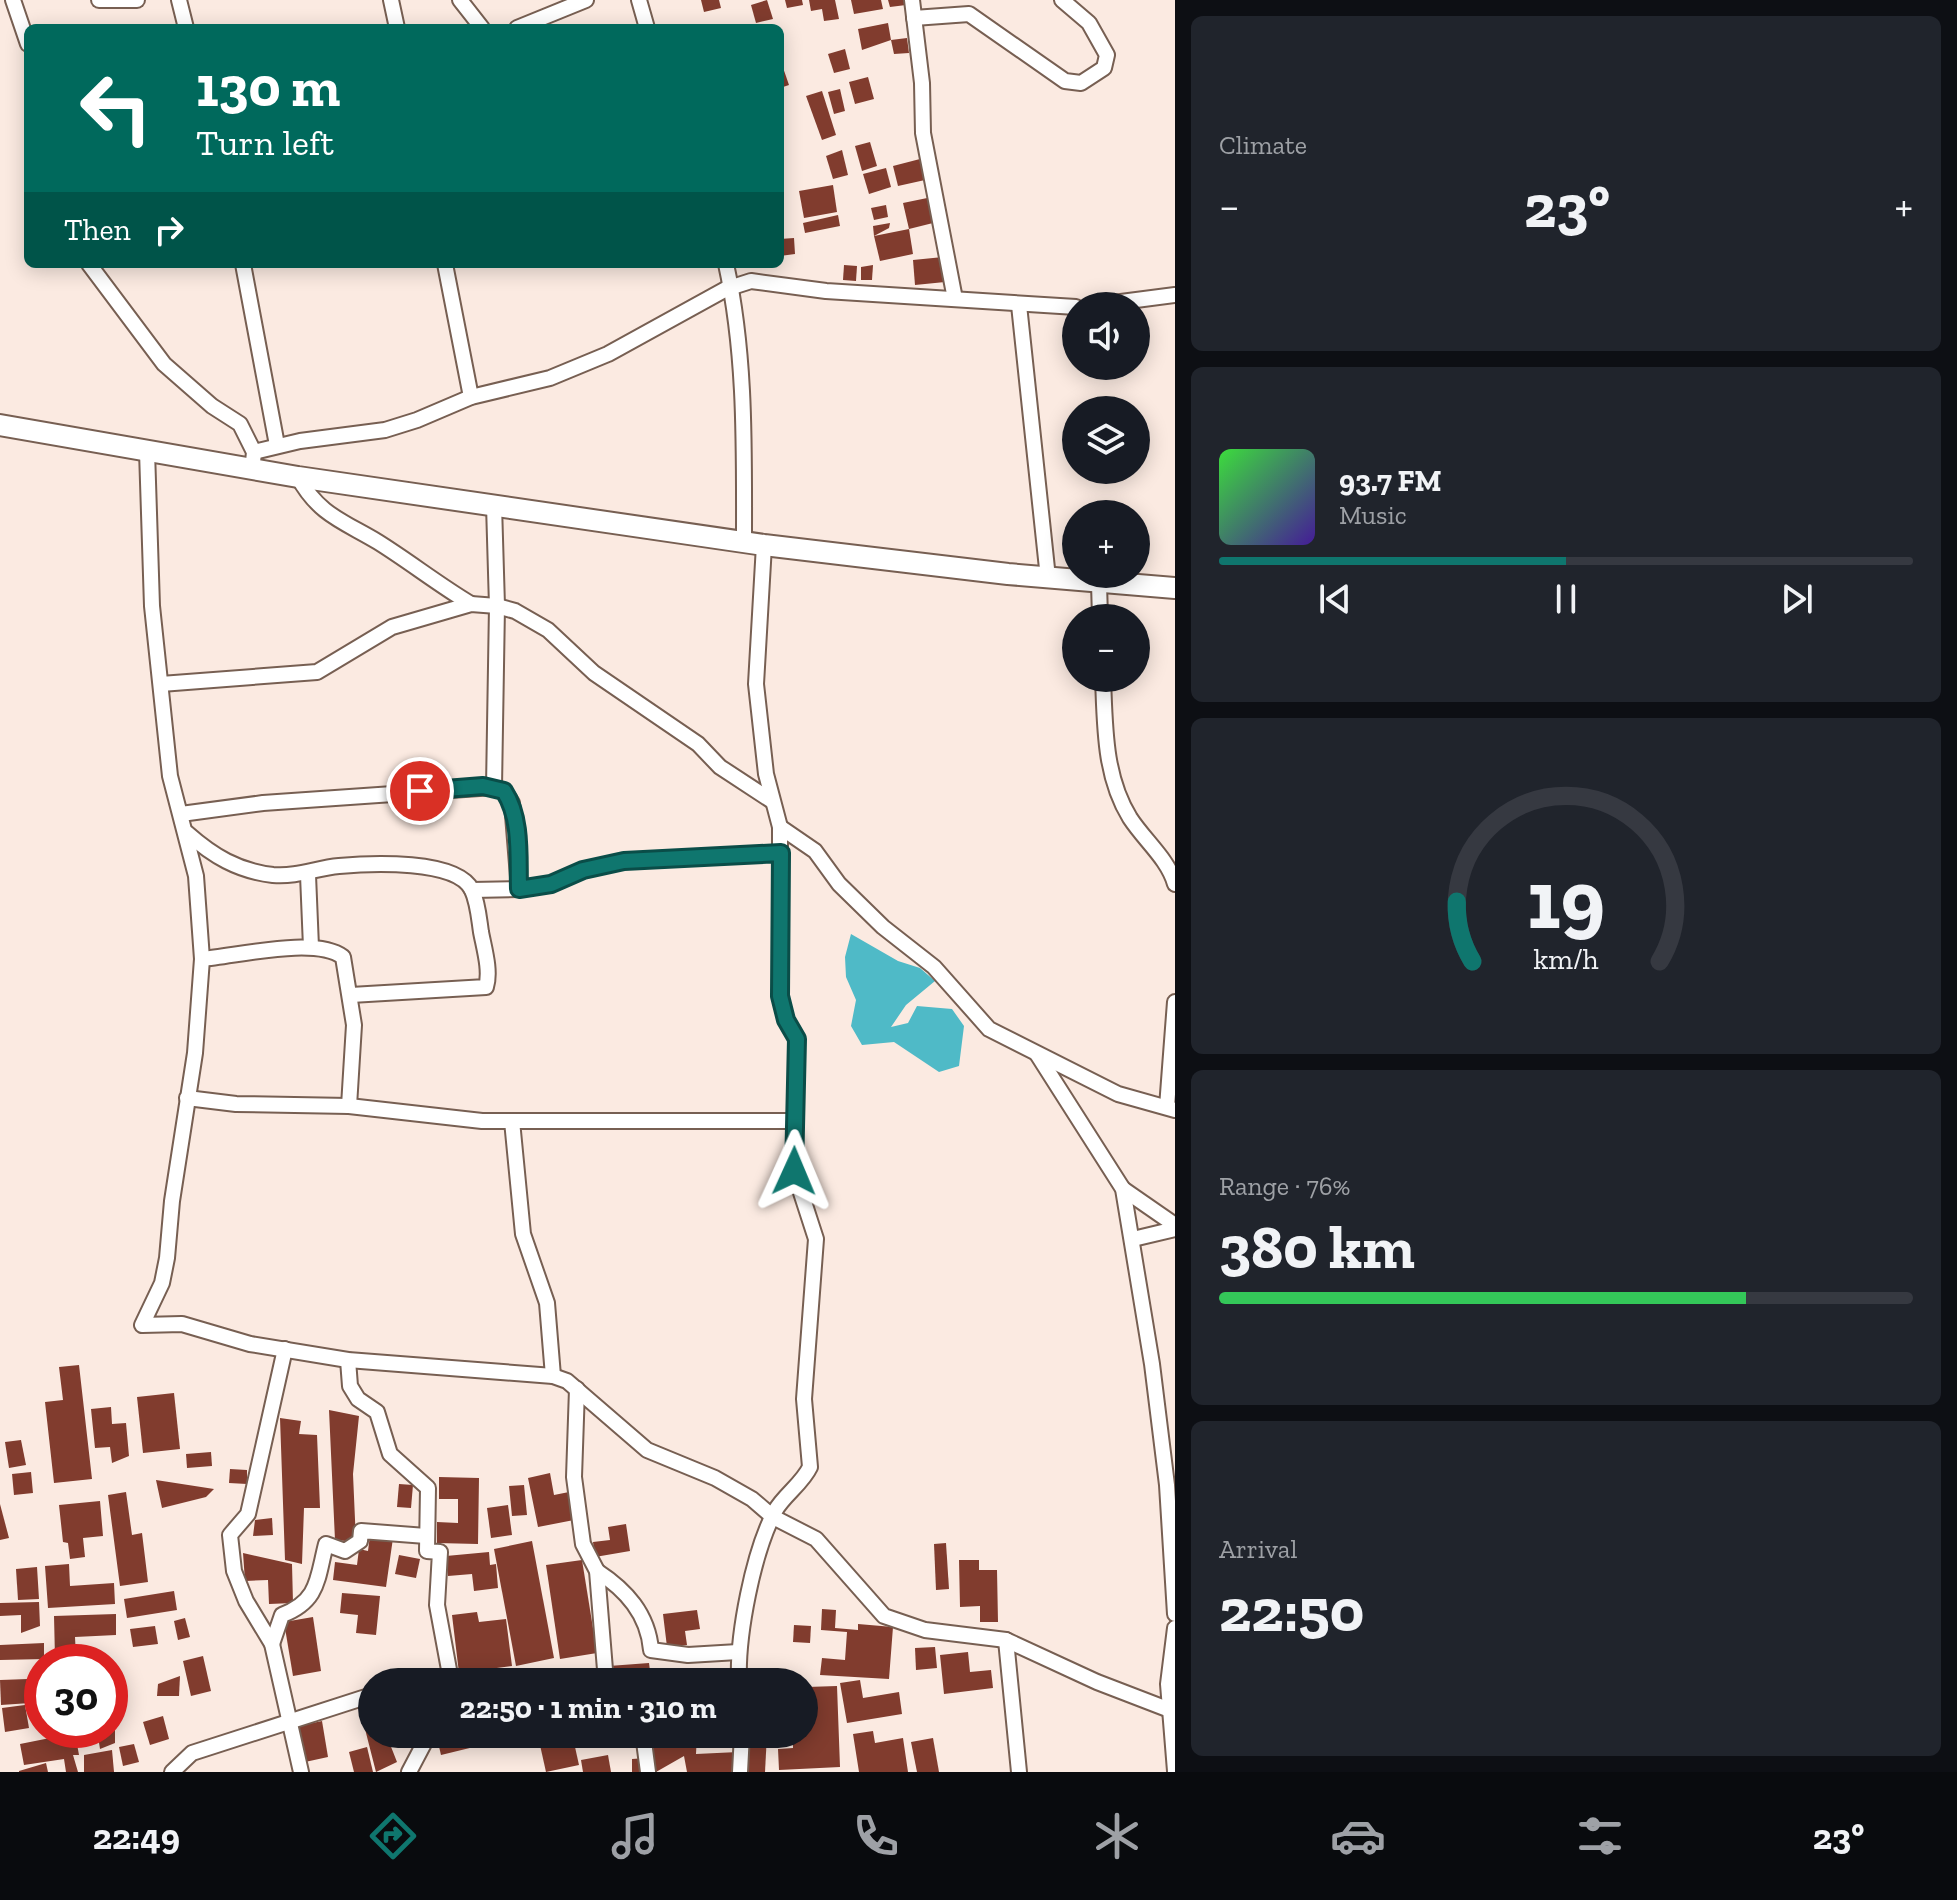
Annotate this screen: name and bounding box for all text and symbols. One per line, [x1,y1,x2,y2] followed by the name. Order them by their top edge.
[196,53,340,120] text: 130 m
[64,56,168,160] icon: left
[196,121,334,164] text: Turn left
[1219,129,1307,161] text: Climate
[1524,170,1610,242] text: 23°
[1219,179,1240,232] text: −
[1894,179,1913,232] text: +
[147,208,191,252] icon: right
[64,212,131,248] text: Then
[1062,292,1150,692] map controls
[1062,292,1150,380] button: sound
[1062,396,1150,484] button: layers
[1339,463,1442,499] text: 93.7 FM
[1339,499,1407,531] text: Music
[1062,500,1150,588] button: +
[1313,577,1357,621] icon: previous
[1544,577,1588,621] icon: pause
[1775,577,1819,621] icon: next
[1062,604,1150,692] button: −
[386,757,454,825] pin
[398,769,442,813] icon: arrive
[1527,849,1605,949] text: 19
[1533,942,1599,976] text: km/h
[752,1129,836,1213] position arrow
[1219,1170,1350,1202] text: Range · 76%
[1219,1211,1415,1283] text: 380 km
[1219,1533,1297,1565] text: Arrival
[1219,1574,1364,1646] text: 22:50
[24,1644,128,1748] speed limit sign: 30
[460,1690,716,1726] text: 22:50 · 1 min · 310 m
[365,1808,421,1864] icon: directions
[607,1808,663,1864] icon: music
[848,1808,904,1864] icon: phone
[1089,1808,1145,1864] icon: climate
[1330,1808,1386,1864] icon: car
[1572,1808,1628,1864] icon: filters
[93,1815,180,1858] text: 22:49
[1813,1815,1864,1858] text: 23°

